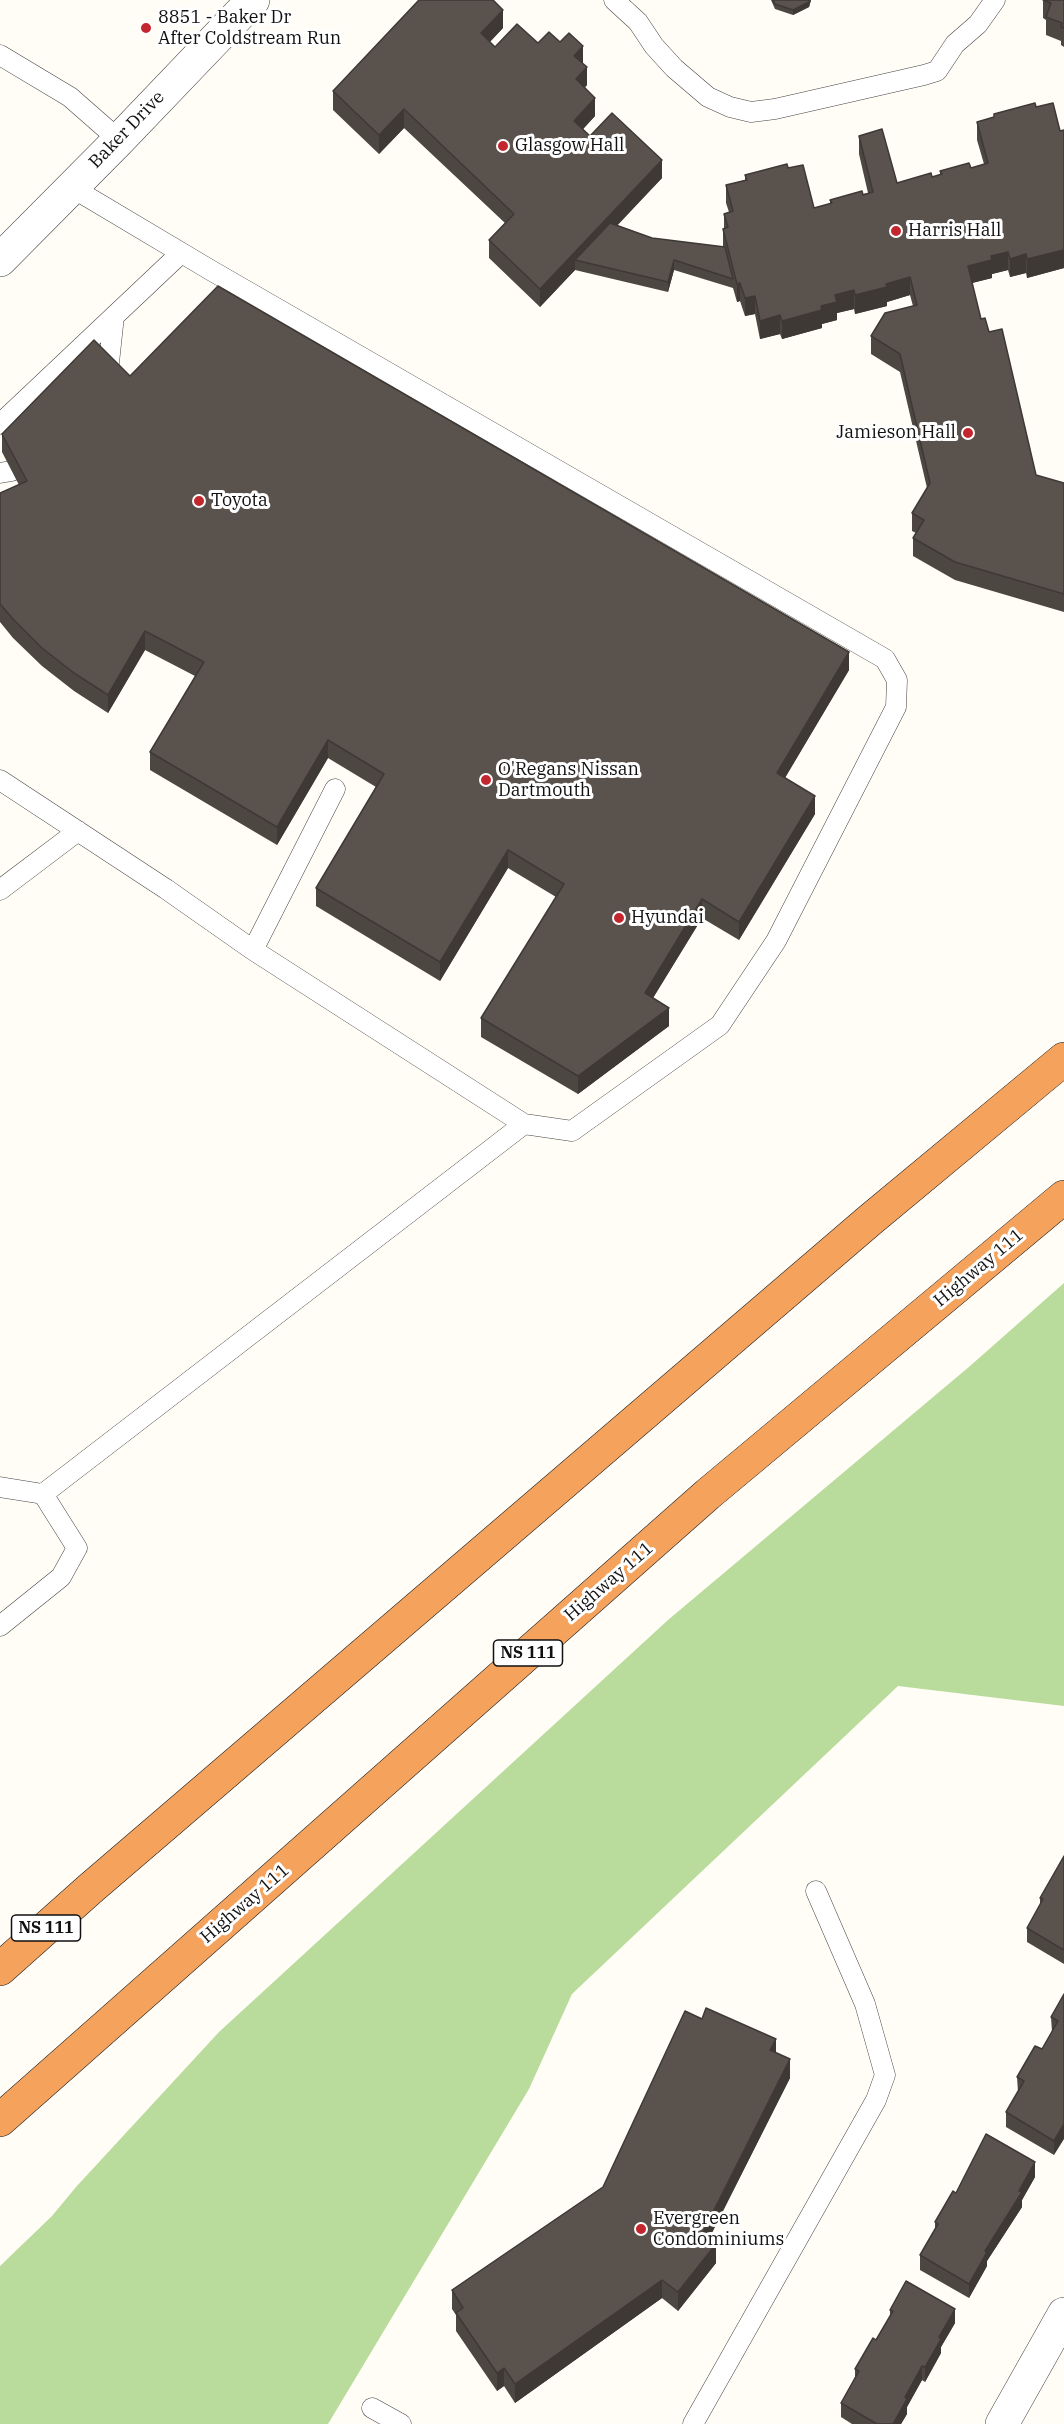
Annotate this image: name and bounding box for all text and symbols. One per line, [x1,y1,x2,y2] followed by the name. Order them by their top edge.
[158,7,341,50] place label: 8851 - Baker Dr After Coldstream Run
[139,21,153,35] marker: 8851 - Baker Dr After Coldstream Run
[85,87,169,173] street label: Baker Drive
[515,135,624,157] place label: Glasgow Hall
[496,139,510,153] marker: Glasgow Hall
[908,220,1001,242] place label: Harris Hall
[889,224,903,238] marker: Harris Hall
[836,422,956,444] place label: Jamieson Hall
[961,426,975,440] marker: Jamieson Hall
[211,490,268,512] place label: Toyota
[192,494,206,508] marker: Toyota
[498,759,639,802] place label: O'Regans Nissan Dartmouth
[479,773,493,787] marker: O'Regans Nissan Dartmouth
[631,907,704,929] place label: Hyundai
[612,911,626,925] marker: Hyundai
[930,1224,1028,1312] street label: Highway 111
[560,1538,658,1626] street label: Highway 111
[494,1640,562,1666] road number: NS 111
[196,1860,294,1948] street label: Highway 111
[12,1915,80,1941] road number: NS 111
[653,2208,784,2250] place label: Evergreen Condominiums
[634,2222,648,2236] marker: Evergreen Condominiums

